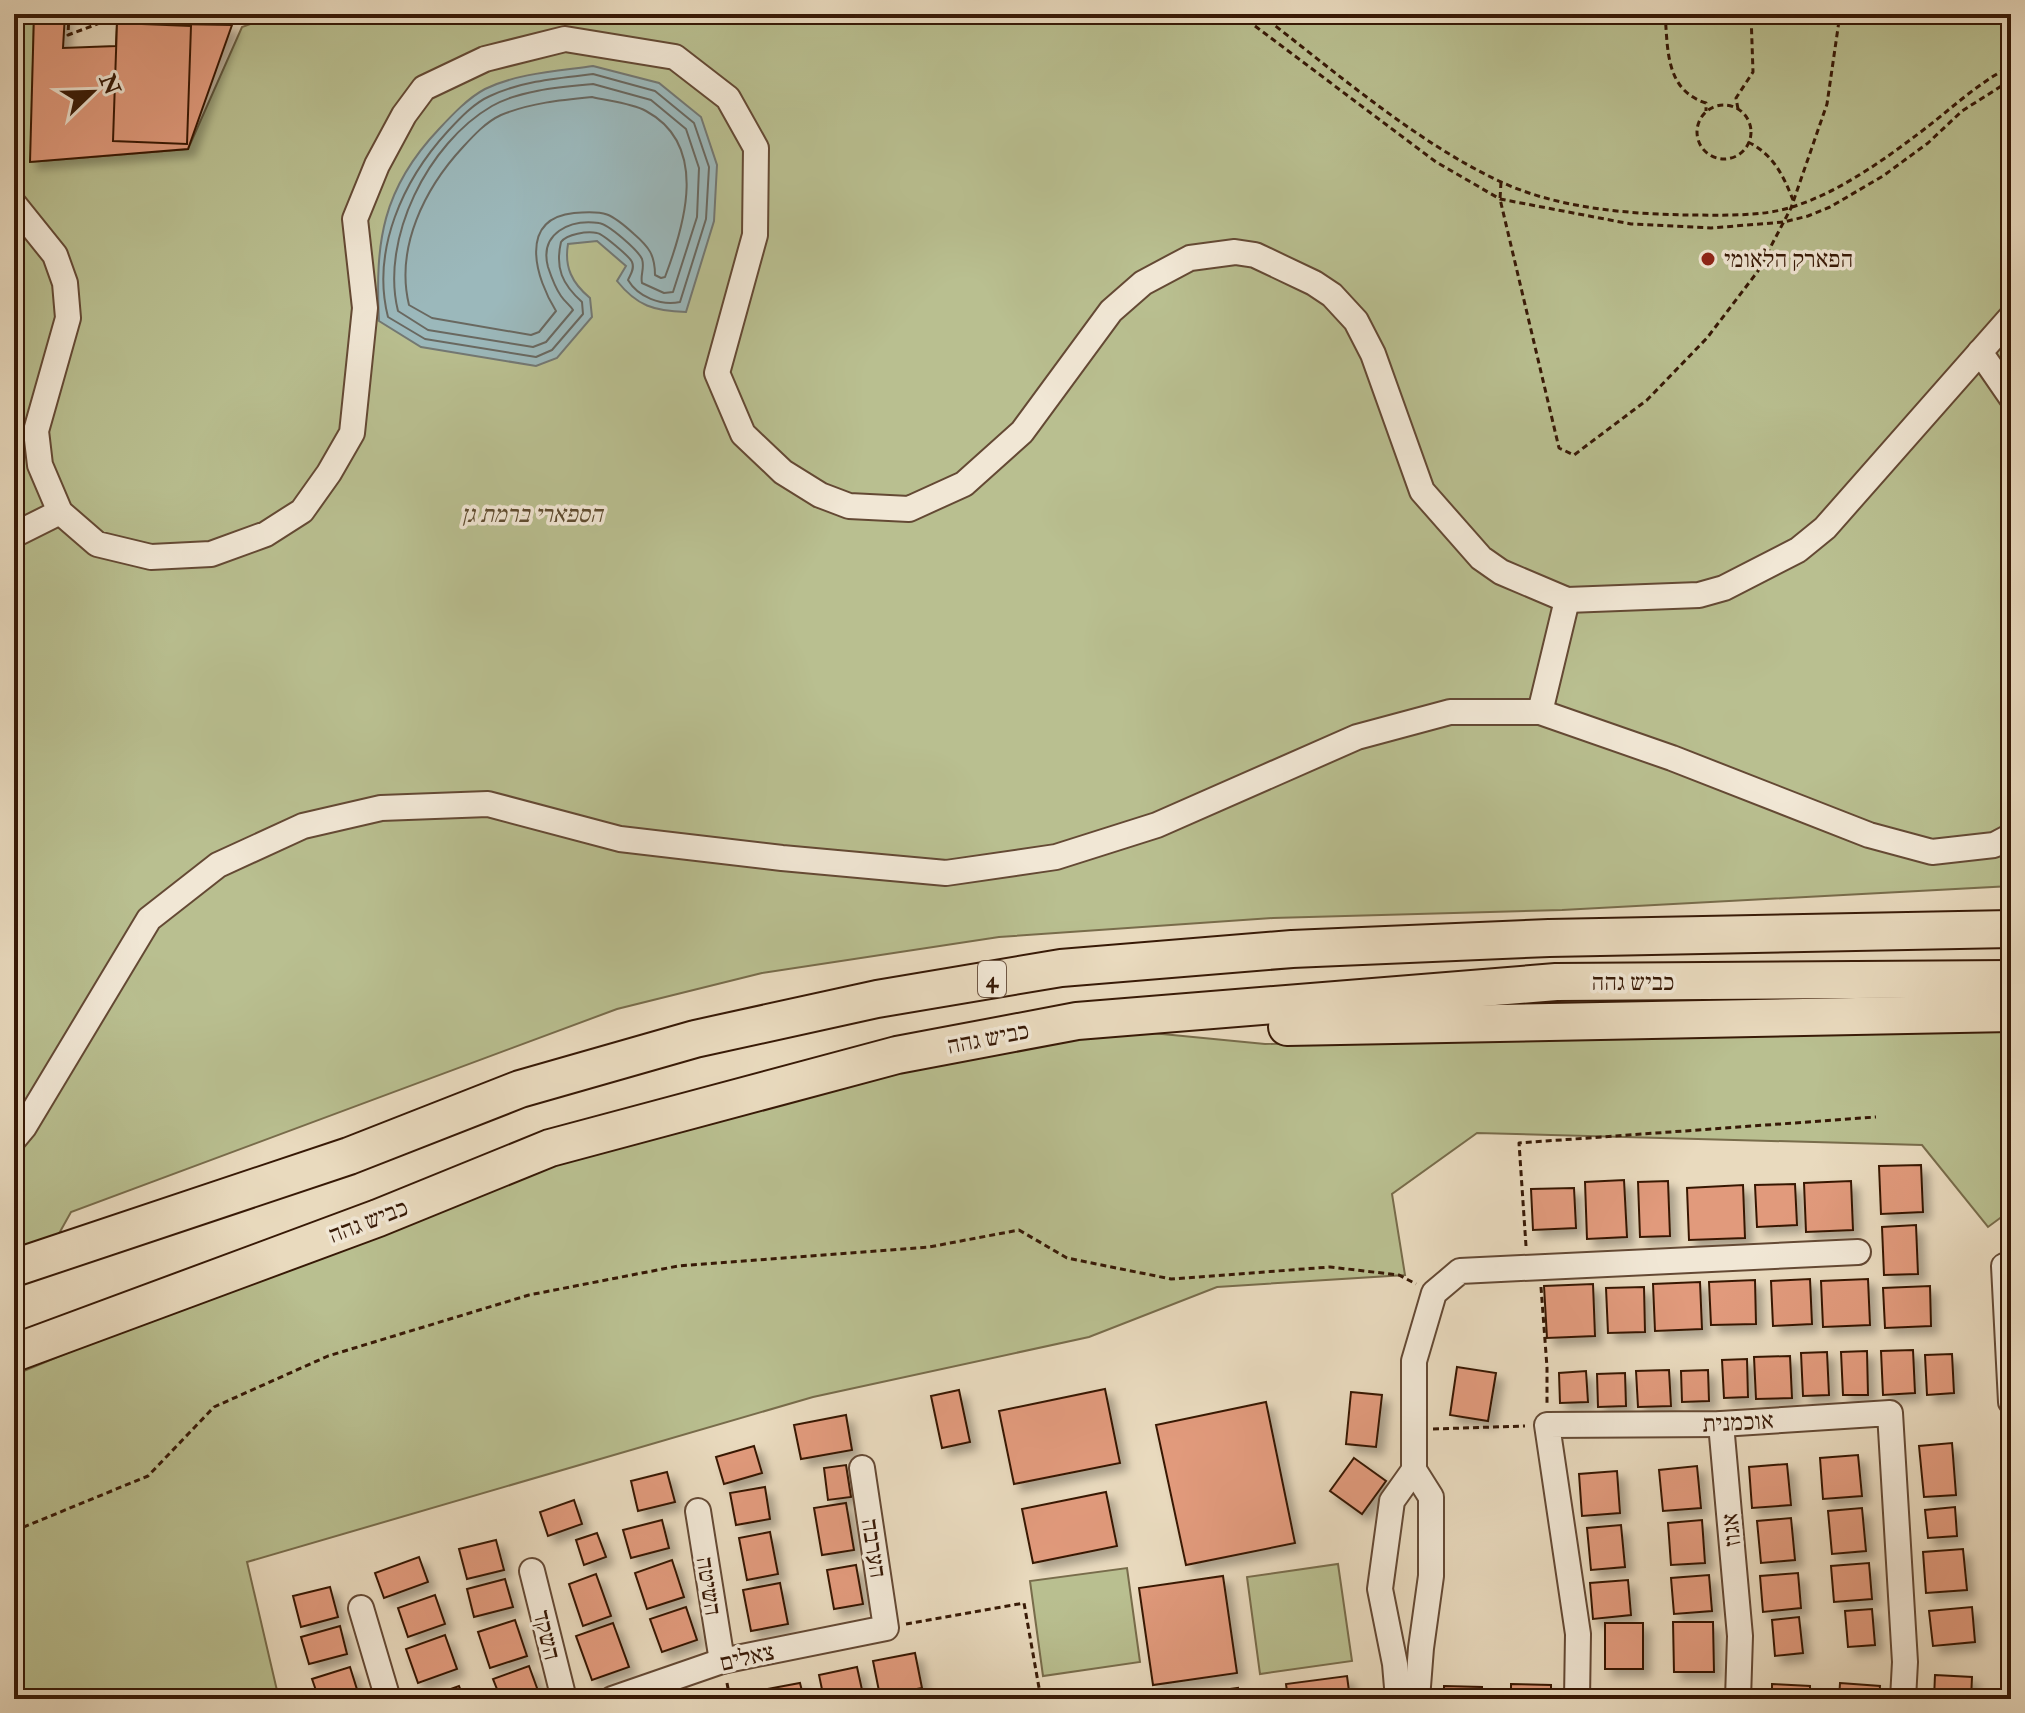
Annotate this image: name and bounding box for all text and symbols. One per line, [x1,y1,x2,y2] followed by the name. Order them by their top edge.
[52,52,132,132] north arrow
[92,69,126,99] text: N
[1724,244,1853,275] place label: הפארק הלאומי
[1699,250,1717,268] marker: הפארק הלאומי
[461,499,605,530] park label: הספארי ברמת גן
[978,961,1006,997] road number: 4
[1592,967,1674,998] street label: כביש גהה
[944,1015,1032,1062] street label: כביש גהה
[324,1192,412,1251] street label: כביש גהה
[1701,1405,1775,1440] street label: אוכמנית
[1715,1512,1748,1548] street label: אגוז
[854,1516,893,1580] street label: הערבה
[689,1554,728,1618] street label: השיטה
[525,1607,568,1663] street label: השקד
[717,1636,777,1679] street label: צאלים

